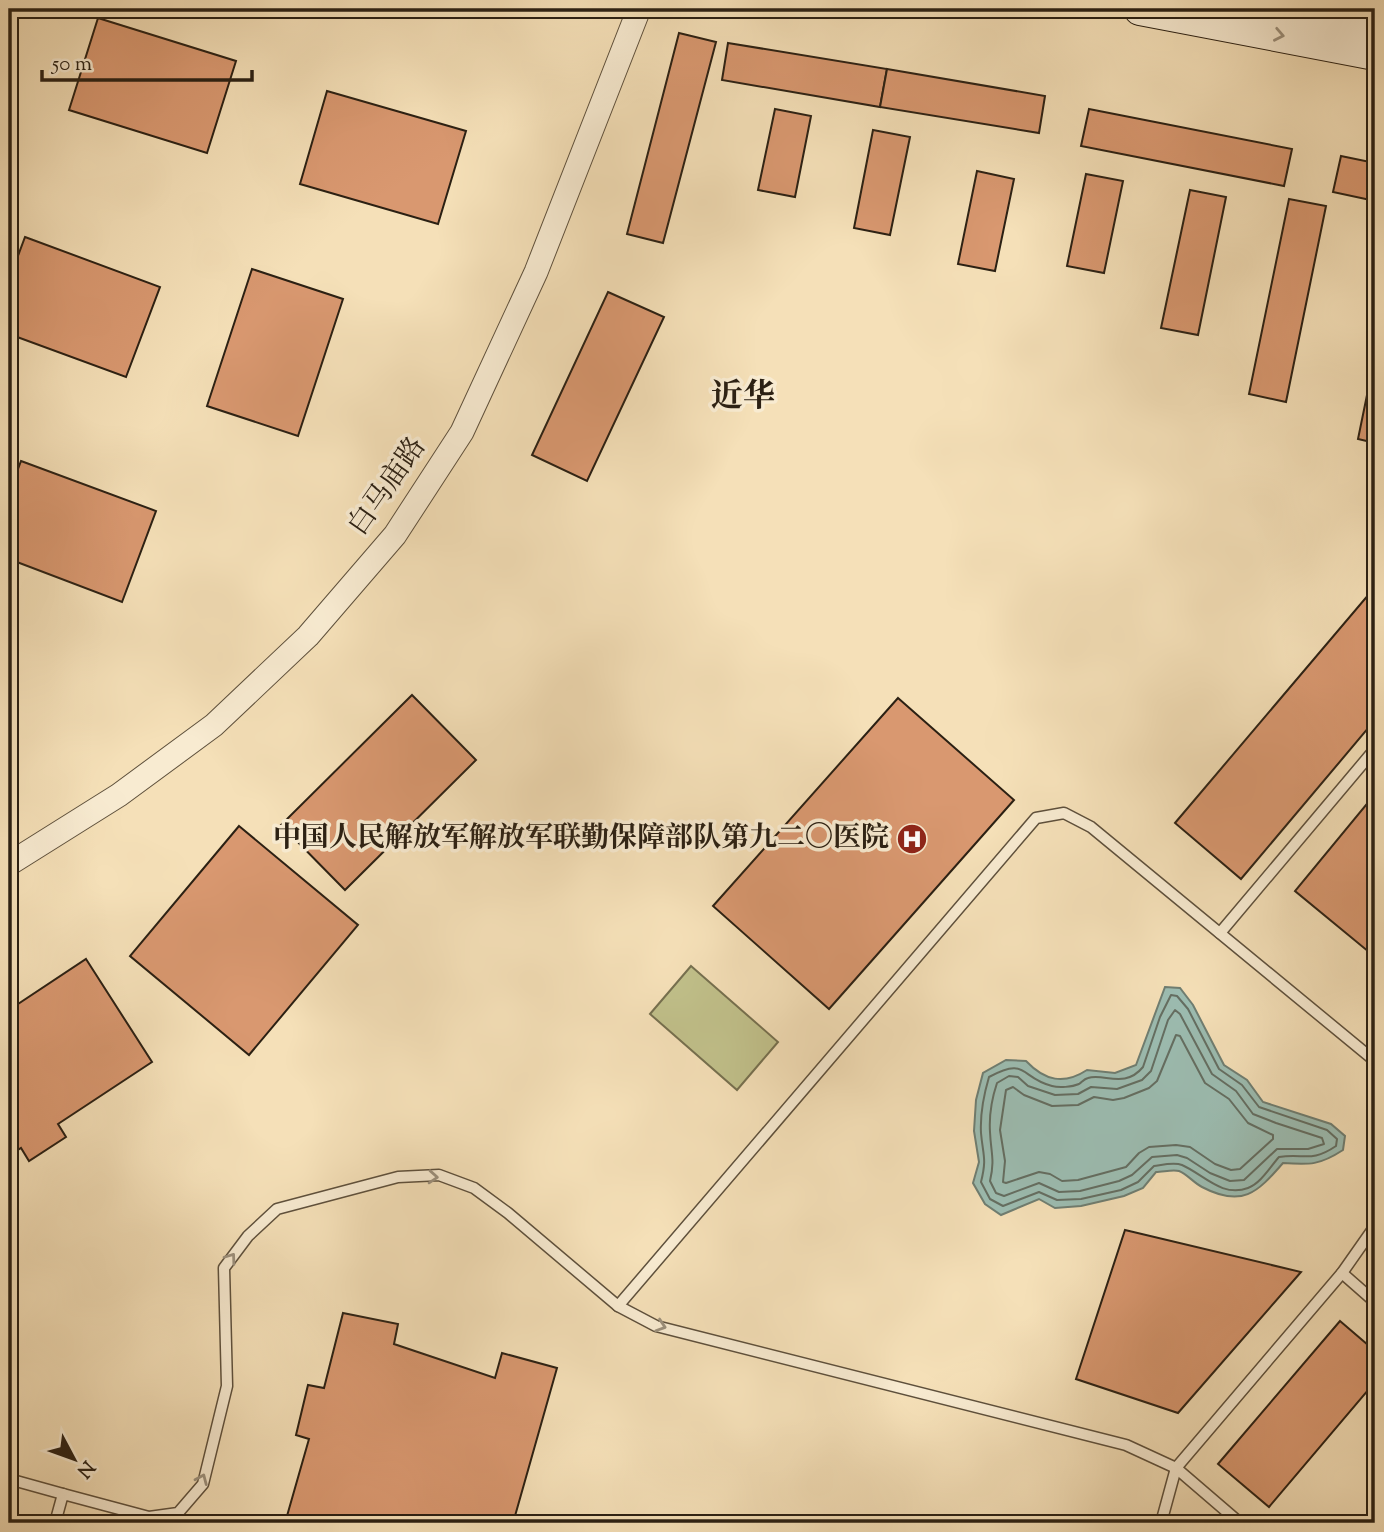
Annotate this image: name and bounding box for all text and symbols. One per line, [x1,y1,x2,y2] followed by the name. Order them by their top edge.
[1273,27,1285,42] one-way arrow
[42,38,252,82] scale bar
[51,50,92,80] text: 50 m
[711,375,775,421] district label: 近华
[339,430,437,544] street label: 白马庙路
[273,819,889,859] place label: 中国人民解放军解放军联勤保障部队第九二〇医院
[895,822,929,856] hospital icon: 中国人民解放军解放军联勤保障部队第九二〇医院
[428,1169,439,1184] one-way arrow
[223,1253,236,1266] one-way arrow
[654,1318,666,1332] one-way arrow
[38,1424,108,1494] north arrow
[70,1454,100,1483] text: N
[194,1474,208,1486] one-way arrow

